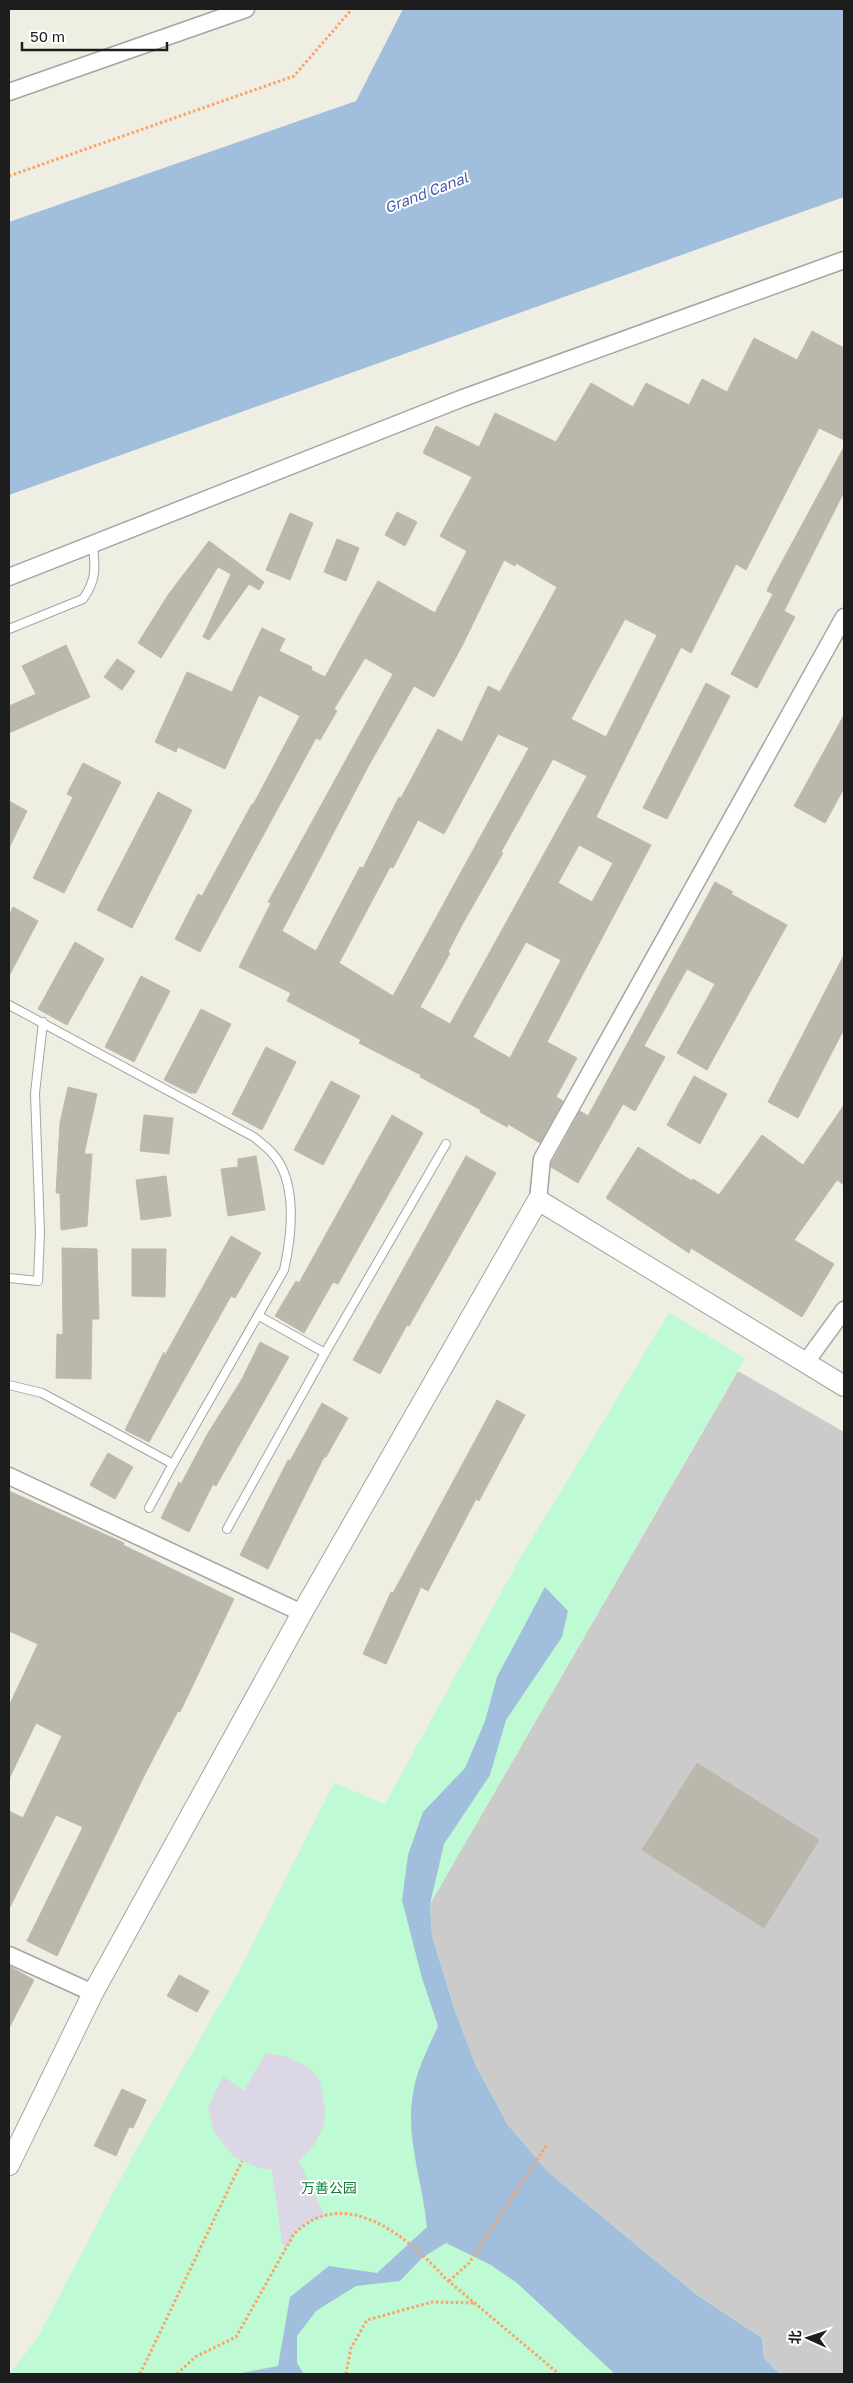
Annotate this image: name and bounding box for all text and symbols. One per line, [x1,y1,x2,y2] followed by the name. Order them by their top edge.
[22,20,168,52] scale bar
[30,27,65,45] text: 50 m
[382,167,471,216] water label: Grand Canal
[301,2179,357,2196] park label: 万善公园
[783,2313,833,2363] north arrow
[786,2330,803,2345] text: 北

